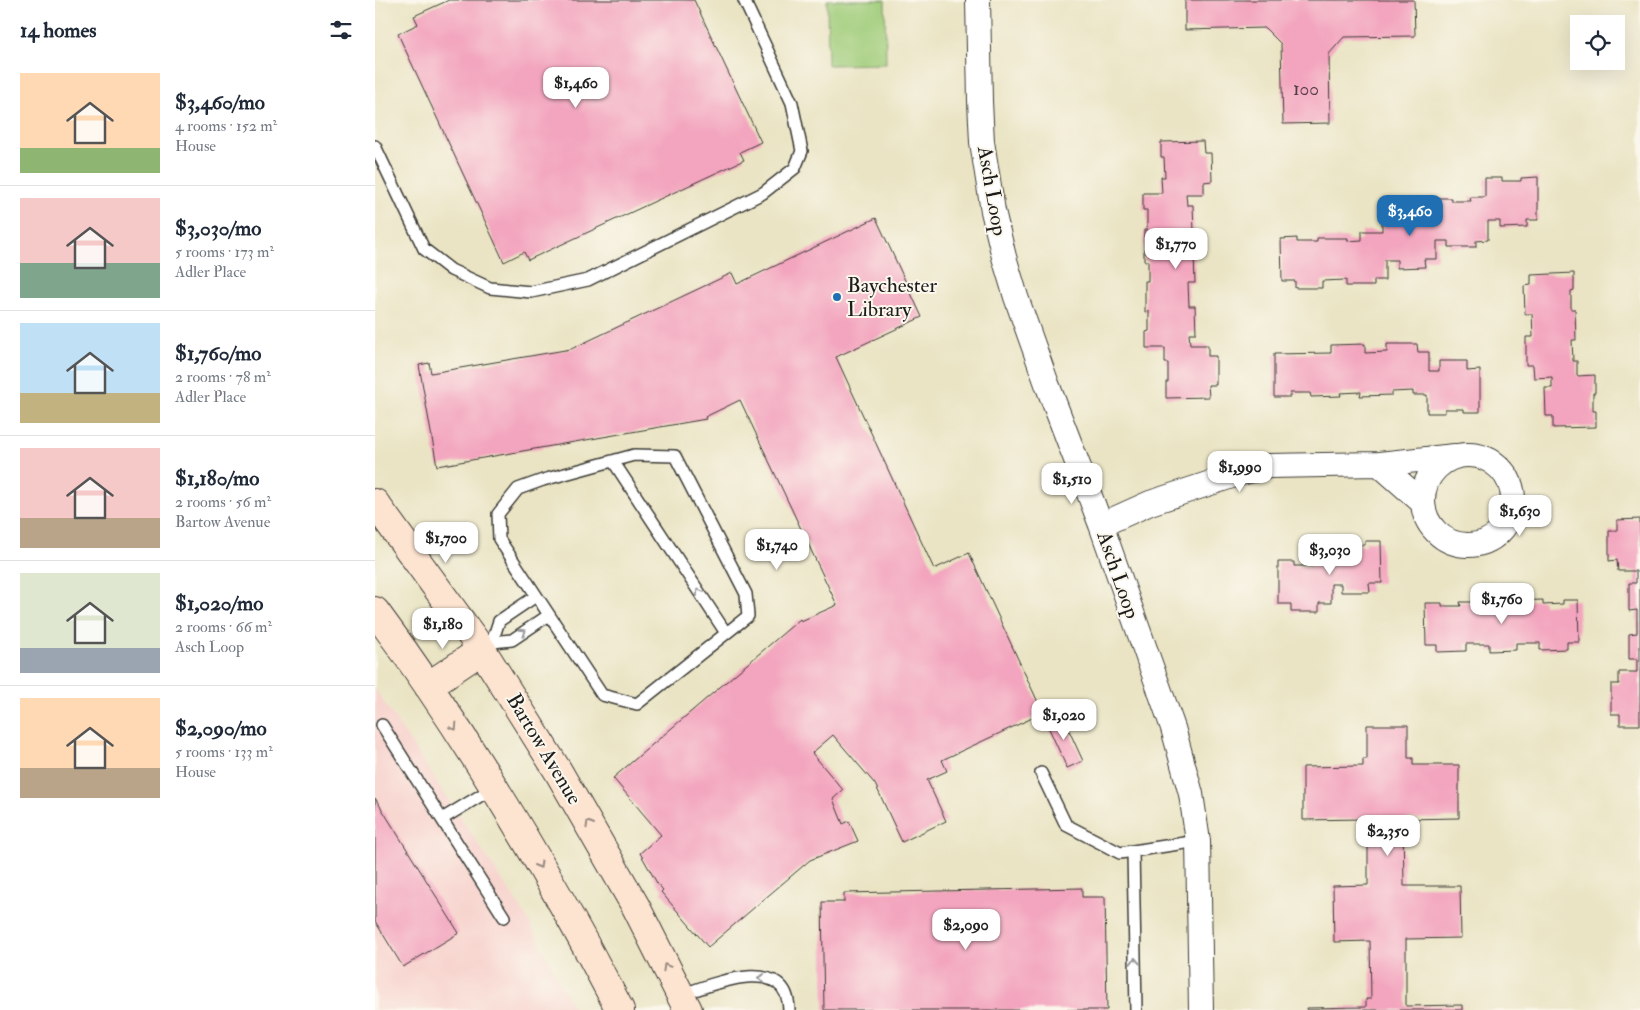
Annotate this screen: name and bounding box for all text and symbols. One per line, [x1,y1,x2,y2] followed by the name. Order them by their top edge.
[1570,15,1625,70] map controls
[1570,15,1625,70] button: locate
[327,16,355,44] icon: filters
[20,17,97,44] text: 14 homes
[535,66,617,109] pin: $1,460
[554,73,598,93] text: $1,460
[1293,77,1319,101] house number: 100
[175,89,265,116] text: $3,460/mo
[60,93,120,153] icon: home
[175,116,277,136] text: 4 rooms · 152 m²
[175,136,216,156] text: House
[971,143,1013,238] street label: Asch Loop
[1369,194,1451,237] pin: $3,460
[1388,201,1432,221] text: $3,460
[175,215,261,242] text: $3,030/mo
[60,218,120,278] icon: home
[1135,228,1217,270] pin: $1,770
[1156,234,1196,254] text: $1,770
[175,242,274,262] text: 5 rooms · 173 m²
[175,262,246,282] text: Adler Place
[847,272,937,323] place label: Baychester Library
[831,291,843,303] marker: Baychester Library
[175,340,261,367] text: $1,760/mo
[60,343,120,403] icon: home
[175,367,271,387] text: 2 rooms · 78 m²
[175,387,246,407] text: Adler Place
[1199,450,1281,493] pin: $1,990
[1218,457,1262,477] text: $1,990
[1031,462,1113,505] pin: $1,510
[175,465,259,492] text: $1,180/mo
[60,468,120,528] icon: home
[1052,469,1092,489] text: $1,510
[175,492,271,512] text: 2 rooms · 56 m²
[1479,494,1561,537] pin: $1,630
[1500,501,1540,521] text: $1,630
[175,512,270,532] text: Bartow Avenue
[405,522,487,564] pin: $1,700
[1090,527,1146,622] street label: Asch Loop
[425,528,467,548] text: $1,700
[736,528,818,571] pin: $1,740
[1289,534,1371,576] pin: $3,030
[756,535,798,555] text: $1,740
[1309,540,1351,560] text: $3,030
[1461,582,1543,625] pin: $1,760
[696,588,706,597] one-way arrow
[1481,589,1523,609] text: $1,760
[175,590,263,617] text: $1,020/mo
[60,593,120,653] icon: home
[402,608,484,650] pin: $1,180
[423,614,463,634] text: $1,180
[175,617,272,637] text: 2 rooms · 66 m²
[518,629,527,638] one-way arrow
[175,637,244,657] text: Asch Loop
[500,688,588,810] street label: Bartow Avenue
[1023,698,1105,741] pin: $1,020
[1042,705,1086,725] text: $1,020
[175,715,267,742] text: $2,090/mo
[60,718,120,778] icon: home
[448,721,458,730] one-way arrow
[175,742,273,762] text: 5 rooms · 133 m²
[175,762,216,782] text: House
[1347,814,1429,857] pin: $2,350
[585,820,595,829] one-way arrow
[1367,821,1409,841] text: $2,350
[533,860,543,869] one-way arrow
[925,908,1007,951] pin: $2,090
[943,915,989,935] text: $2,090
[1130,957,1141,965] one-way arrow
[662,963,672,972] one-way arrow
[757,973,766,983] one-way arrow

